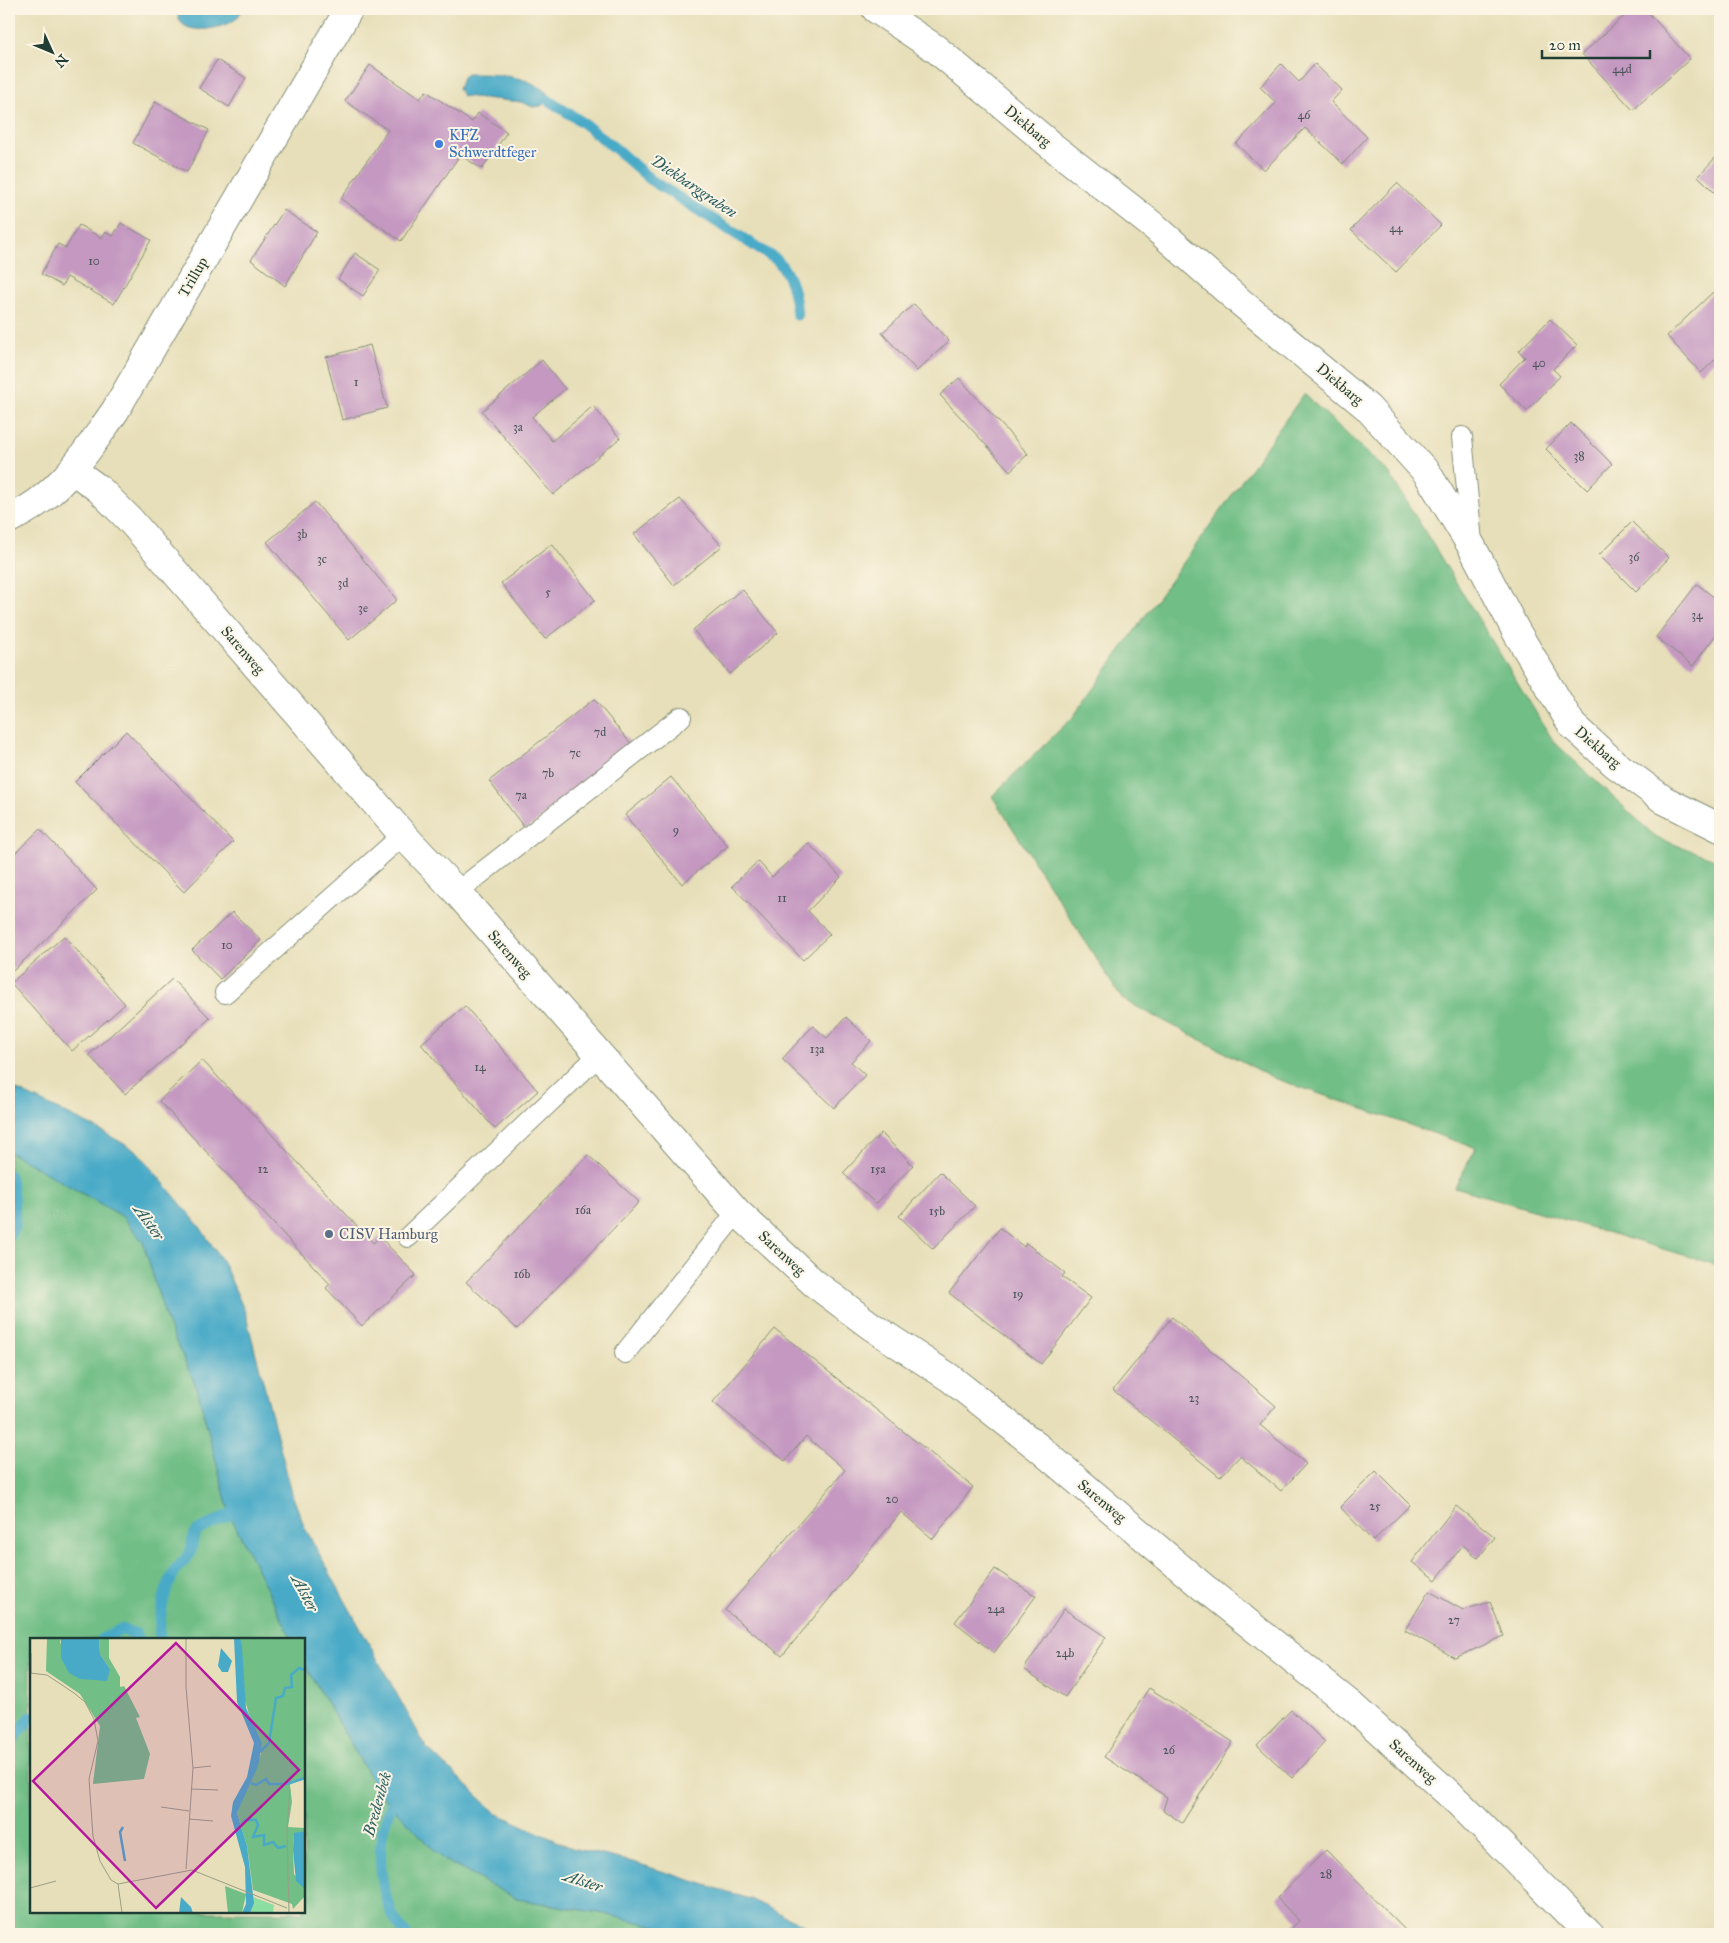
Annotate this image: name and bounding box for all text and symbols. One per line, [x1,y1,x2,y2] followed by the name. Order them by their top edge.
[28,28,78,78] north arrow
[1542,28,1649,60] scale bar
[1549,36,1581,54] text: 20 m
[51,51,71,71] text: N
[1612,62,1632,76] house number: 44d
[1001,101,1056,151] street label: Diekbarg
[1298,108,1311,122] house number: 46
[449,126,537,161] place label: KFZ Schwerdtfeger
[433,138,445,150] marker: KFZ Schwerdtfeger
[647,150,741,222] water label: Diekbarggraben
[1389,221,1403,235] house number: 44
[88,254,100,268] house number: 10
[174,254,212,300] street label: Trillup
[1532,356,1546,370] house number: 40
[1313,359,1368,409] street label: Diekbarg
[354,375,359,389] house number: 1
[513,420,524,434] house number: 3a
[1573,449,1585,463] house number: 38
[297,527,307,541] house number: 3b
[1629,550,1640,564] house number: 36
[317,552,327,566] house number: 3c
[338,576,348,590] house number: 3d
[545,585,551,599] house number: 5
[358,601,368,615] house number: 3e
[1691,608,1703,622] house number: 34
[217,622,269,678] street label: Sarenweg
[1571,722,1626,773] street label: Diekbarg
[594,725,606,739] house number: 7d
[569,746,581,760] house number: 7c
[542,766,554,780] house number: 7b
[515,788,528,802] house number: 7a
[673,823,679,837] house number: 9
[777,891,787,905] house number: 11
[484,926,536,982] street label: Sarenweg
[221,938,233,952] house number: 10
[810,1042,825,1056] house number: 13a
[474,1060,486,1074] house number: 14
[258,1162,268,1176] house number: 12
[870,1162,887,1176] house number: 15a
[128,1199,169,1245] water label: Alster
[575,1203,592,1217] house number: 16a
[929,1204,945,1218] house number: 15b
[339,1225,439,1243] place label: CISV Hamburg
[755,1227,810,1280] street label: Sarenweg
[323,1228,335,1240] marker: CISV Hamburg
[514,1267,531,1281] house number: 16b
[1012,1287,1024,1301] house number: 19
[1189,1391,1200,1405] house number: 23
[1074,1476,1131,1527] street label: Sarenweg
[886,1492,898,1506] house number: 20
[1369,1499,1381,1513] house number: 25
[286,1569,323,1616] water label: Alster
[987,1602,1006,1616] house number: 24a
[1448,1613,1460,1627] house number: 27
[30,1638,305,1913] inset map
[1056,1646,1074,1660] house number: 24b
[1386,1735,1441,1788] street label: Sarenweg
[1163,1743,1176,1757] house number: 26
[359,1770,395,1839] water label: Bredenbek
[559,1865,606,1897] water label: Alster
[1320,1867,1332,1881] house number: 28

